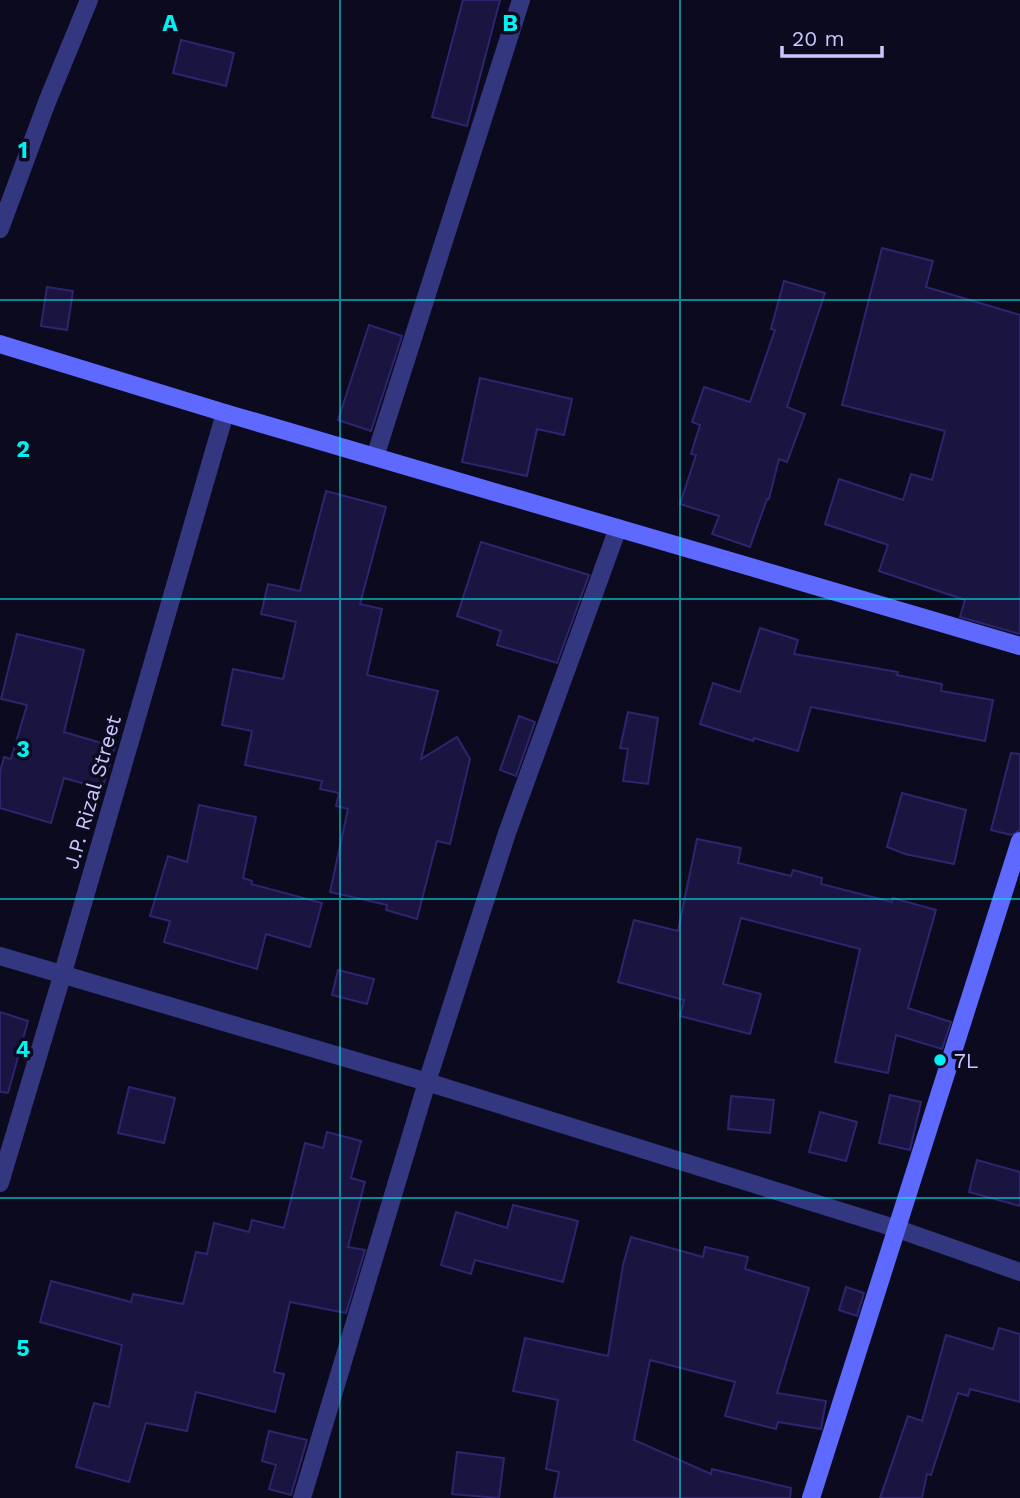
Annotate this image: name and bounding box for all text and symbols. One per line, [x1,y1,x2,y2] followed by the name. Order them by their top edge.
[162,10,178,37] text: A
[502,10,518,37] text: B
[782,14,882,58] scale bar
[792,26,844,51] text: 20 m
[18,137,28,164] text: 1
[16,436,30,463] text: 2
[58,712,126,872] street label: J.P. Rizal Street
[16,736,30,763] text: 3
[16,1036,31,1063] text: 4
[954,1048,978,1073] place label: 7L
[932,1052,948,1068] marker: 7L
[16,1335,30,1362] text: 5

